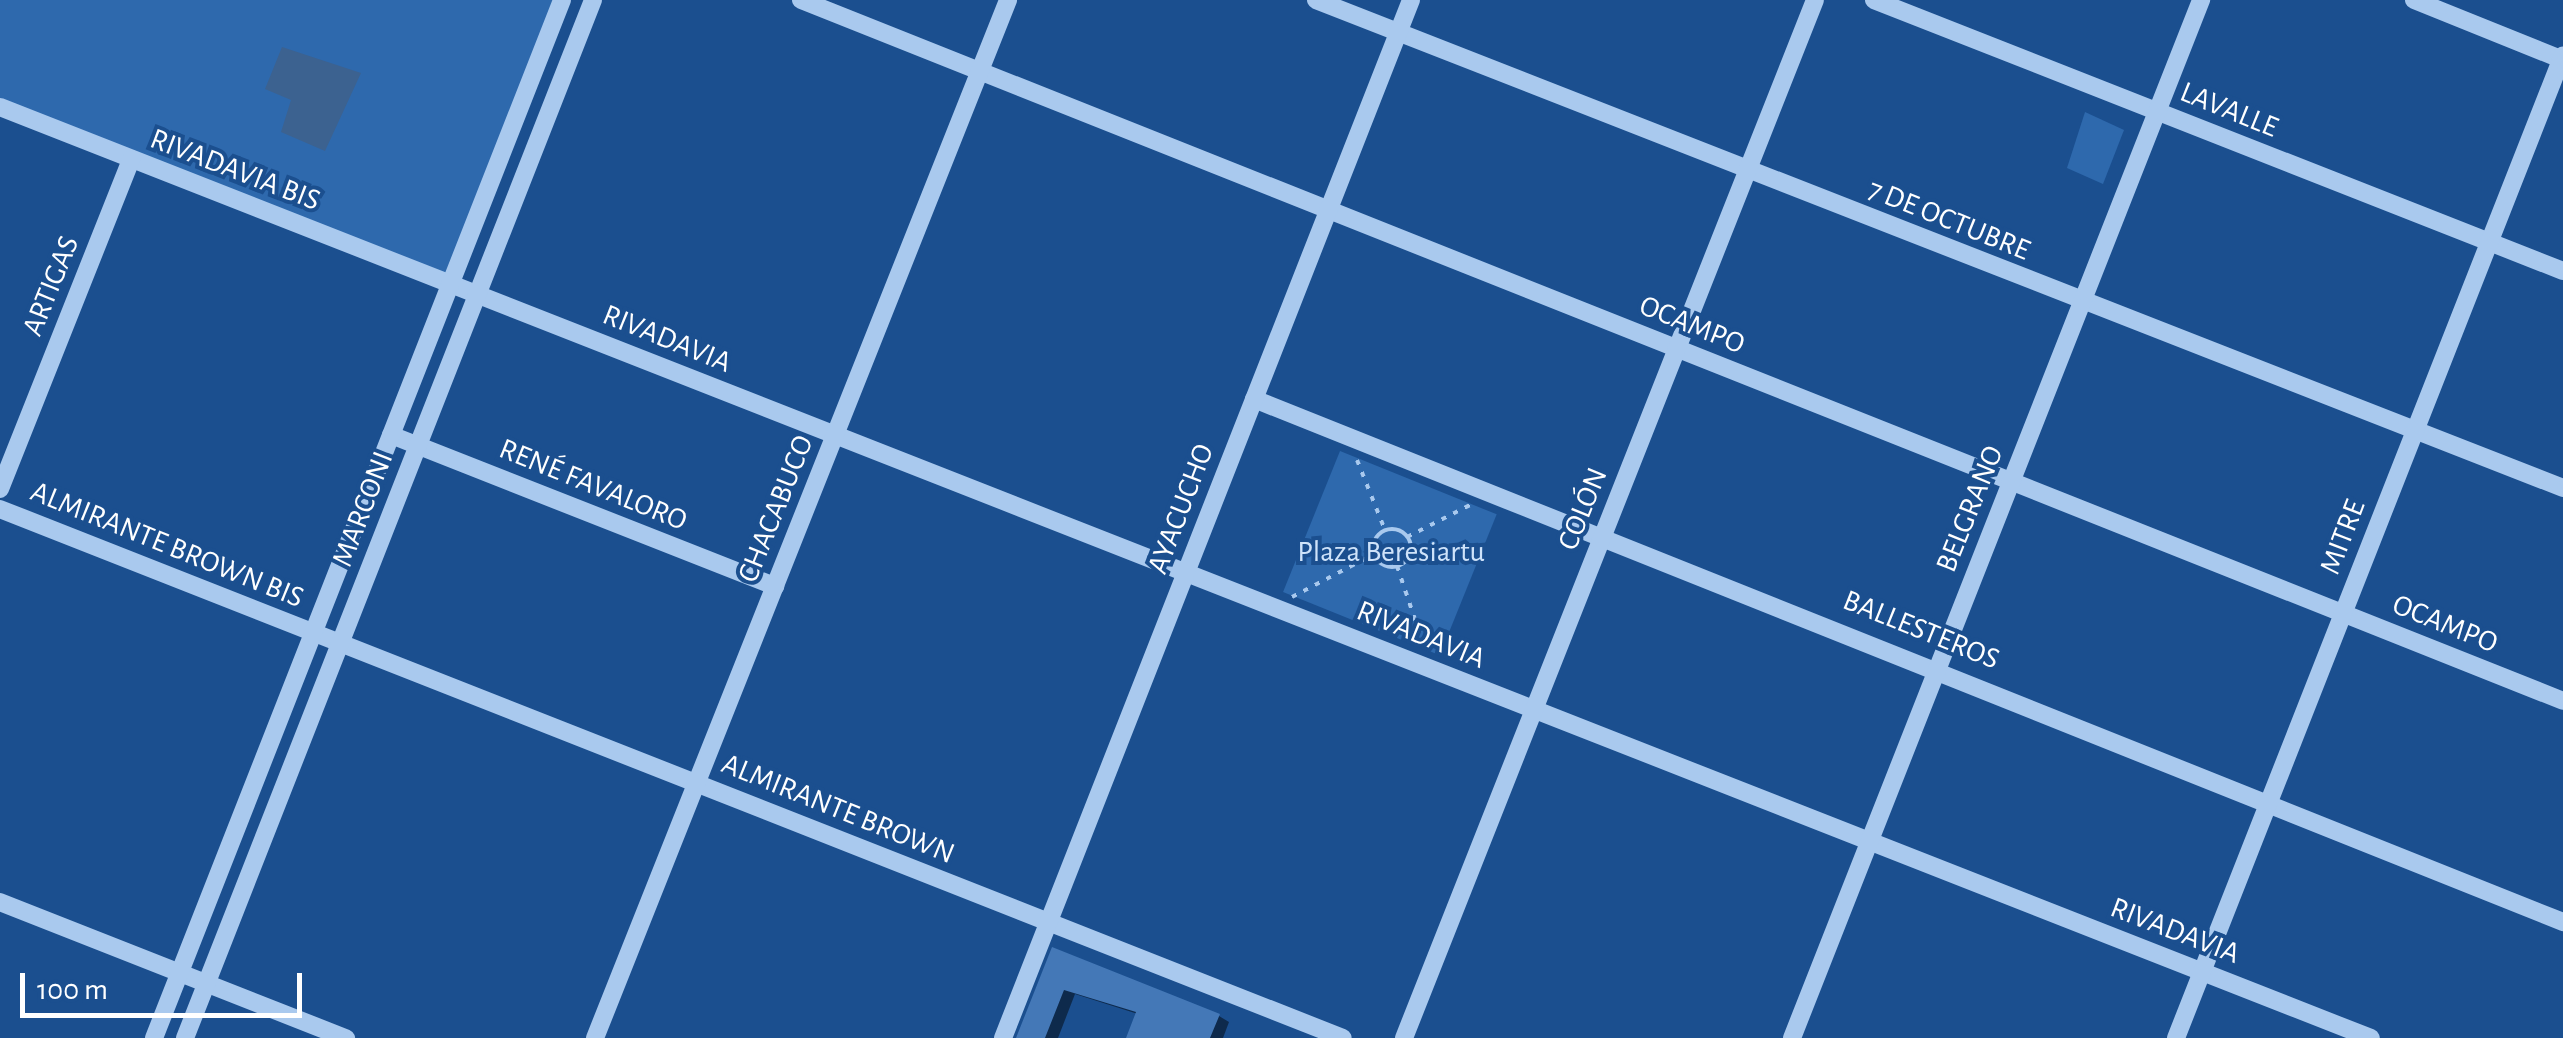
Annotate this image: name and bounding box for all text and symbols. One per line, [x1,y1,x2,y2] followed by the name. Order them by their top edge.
[2175,74,2283,146] street label: LAVALLE
[145,121,325,219] street label: RIVADAVIA BIS
[1863,171,2035,269] street label: 7 DE OCTUBRE
[15,231,87,341] street label: ARTIGAS
[1634,288,1750,362] street label: OCAMPO
[597,297,737,381] street label: RIVADAVIA
[730,430,822,588] street label: CHACABUCO
[494,431,692,539] street label: RENÉ FAVALORO
[1140,439,1222,579] street label: AYACUCHO
[1928,441,2012,577] street label: BELGRANO
[325,446,401,572] street label: MARCONI
[1550,463,1616,555] street label: COLÓN
[25,474,309,616] street label: ALMIRANTE BROWN BIS
[2312,495,2374,579] street label: MITRE
[1297,534,1485,570] park label: Plaza Beresiartu
[1838,582,2004,678] street label: BALLESTEROS
[2387,587,2503,661] street label: OCAMPO
[1351,593,1491,677] street label: RIVADAVIA
[716,746,960,872] street label: ALMIRANTE BROWN
[2105,890,2245,972] street label: RIVADAVIA
[25,953,308,1015] scale bar
[37,975,108,1005] text: 100 m

